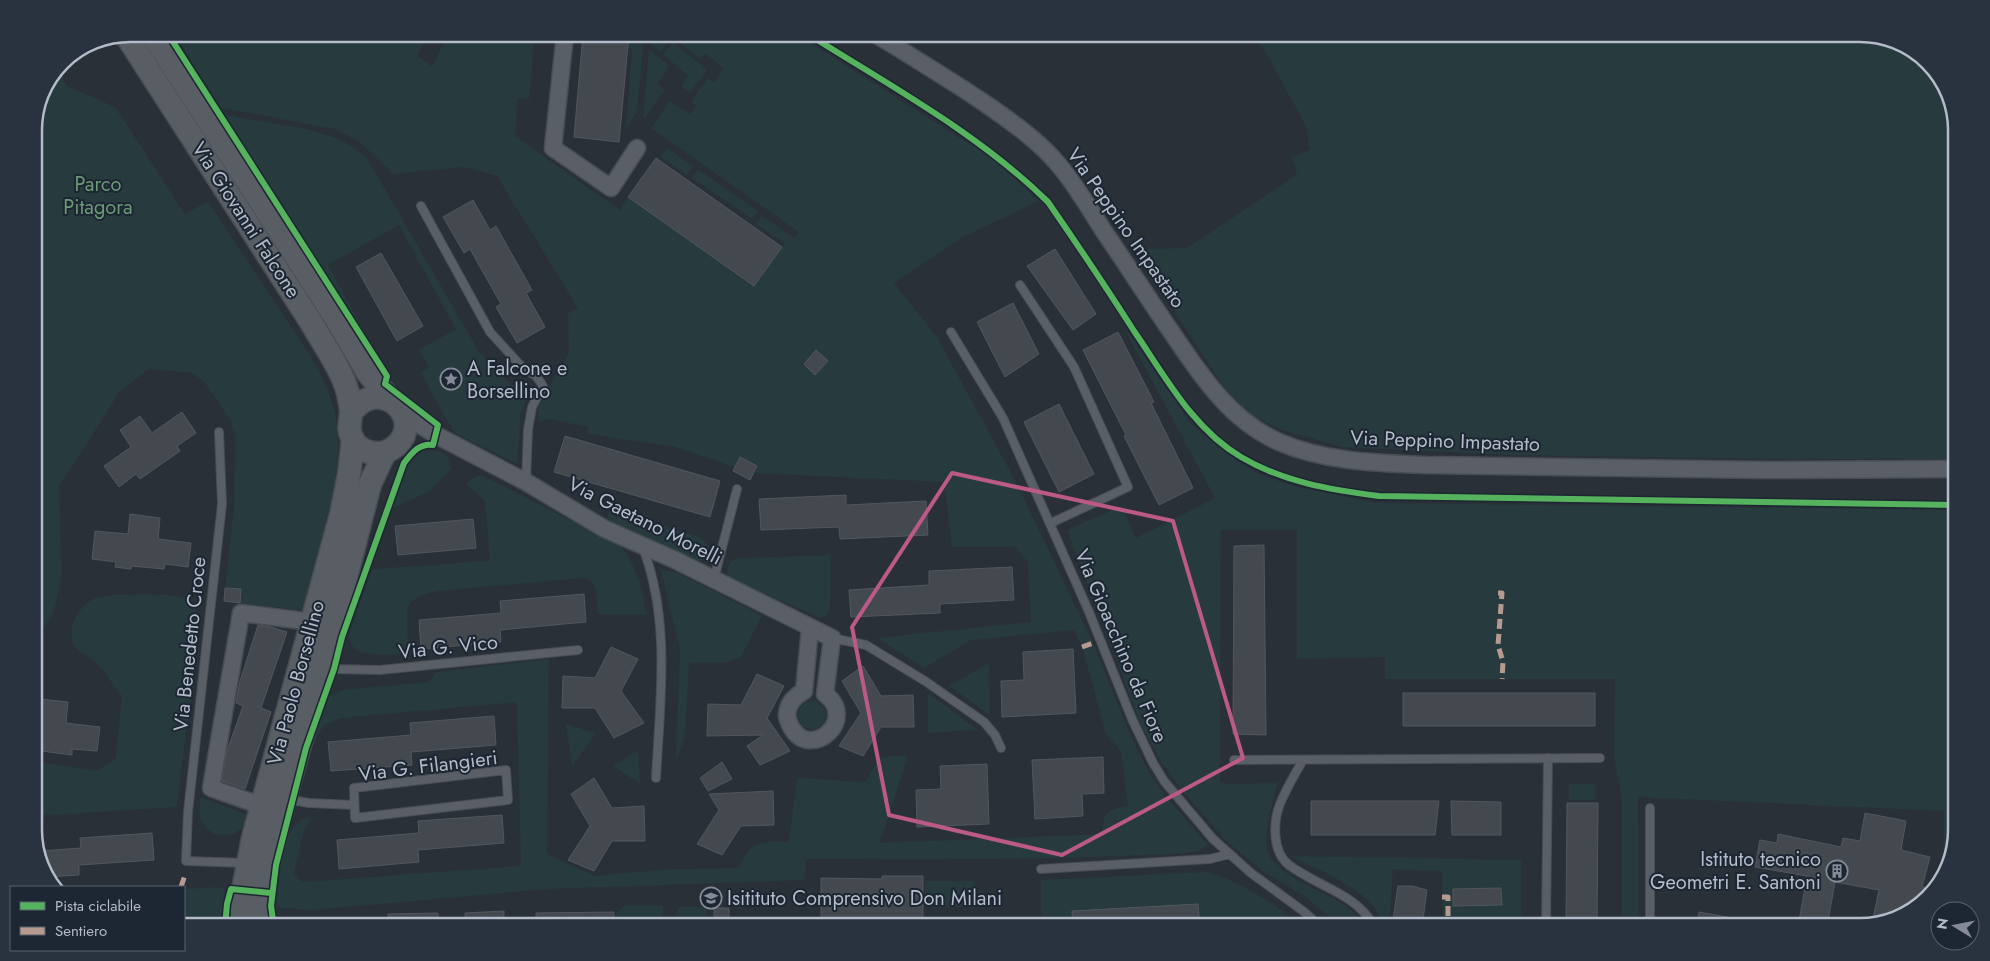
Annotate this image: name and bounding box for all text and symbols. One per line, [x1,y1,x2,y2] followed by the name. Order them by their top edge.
[185,136,307,304] street label: Via Giovanni Falcone
[1060,142,1192,314] street label: Via Peppino Impastato
[63,170,133,222] park label: Parco Pitagora
[467,354,567,406] place label: A Falcone e Borsellino
[439,367,463,391] place icon: A Falcone e Borsellino
[1350,423,1540,459] street label: Via Peppino Impastato
[563,470,727,572] street label: Via Gaetano Morelli
[1067,545,1175,747] street label: Via Gioacchino da Fiore
[166,555,214,733] street label: Via Benedetto Croce
[260,597,332,769] street label: Via Paolo Borsellino
[397,627,499,667] street label: Via G. Vico
[357,743,499,789] street label: Via G. Filangieri
[1650,845,1821,897] place label: Istituto tecnico Geometri E. Santoni
[1825,859,1849,883] building icon: Istituto tecnico Geometri E. Santoni
[727,884,1002,913] place label: Isitituto Comprensivo Don Milani
[10,886,185,951] legend
[699,886,723,910] school or university icon: Isitituto Comprensivo Don Milani
[55,895,141,917] text: Pista ciclabile
[1930,901,1980,951] north arrow
[1931,917,1953,931] text: N
[55,920,107,942] text: Sentiero

